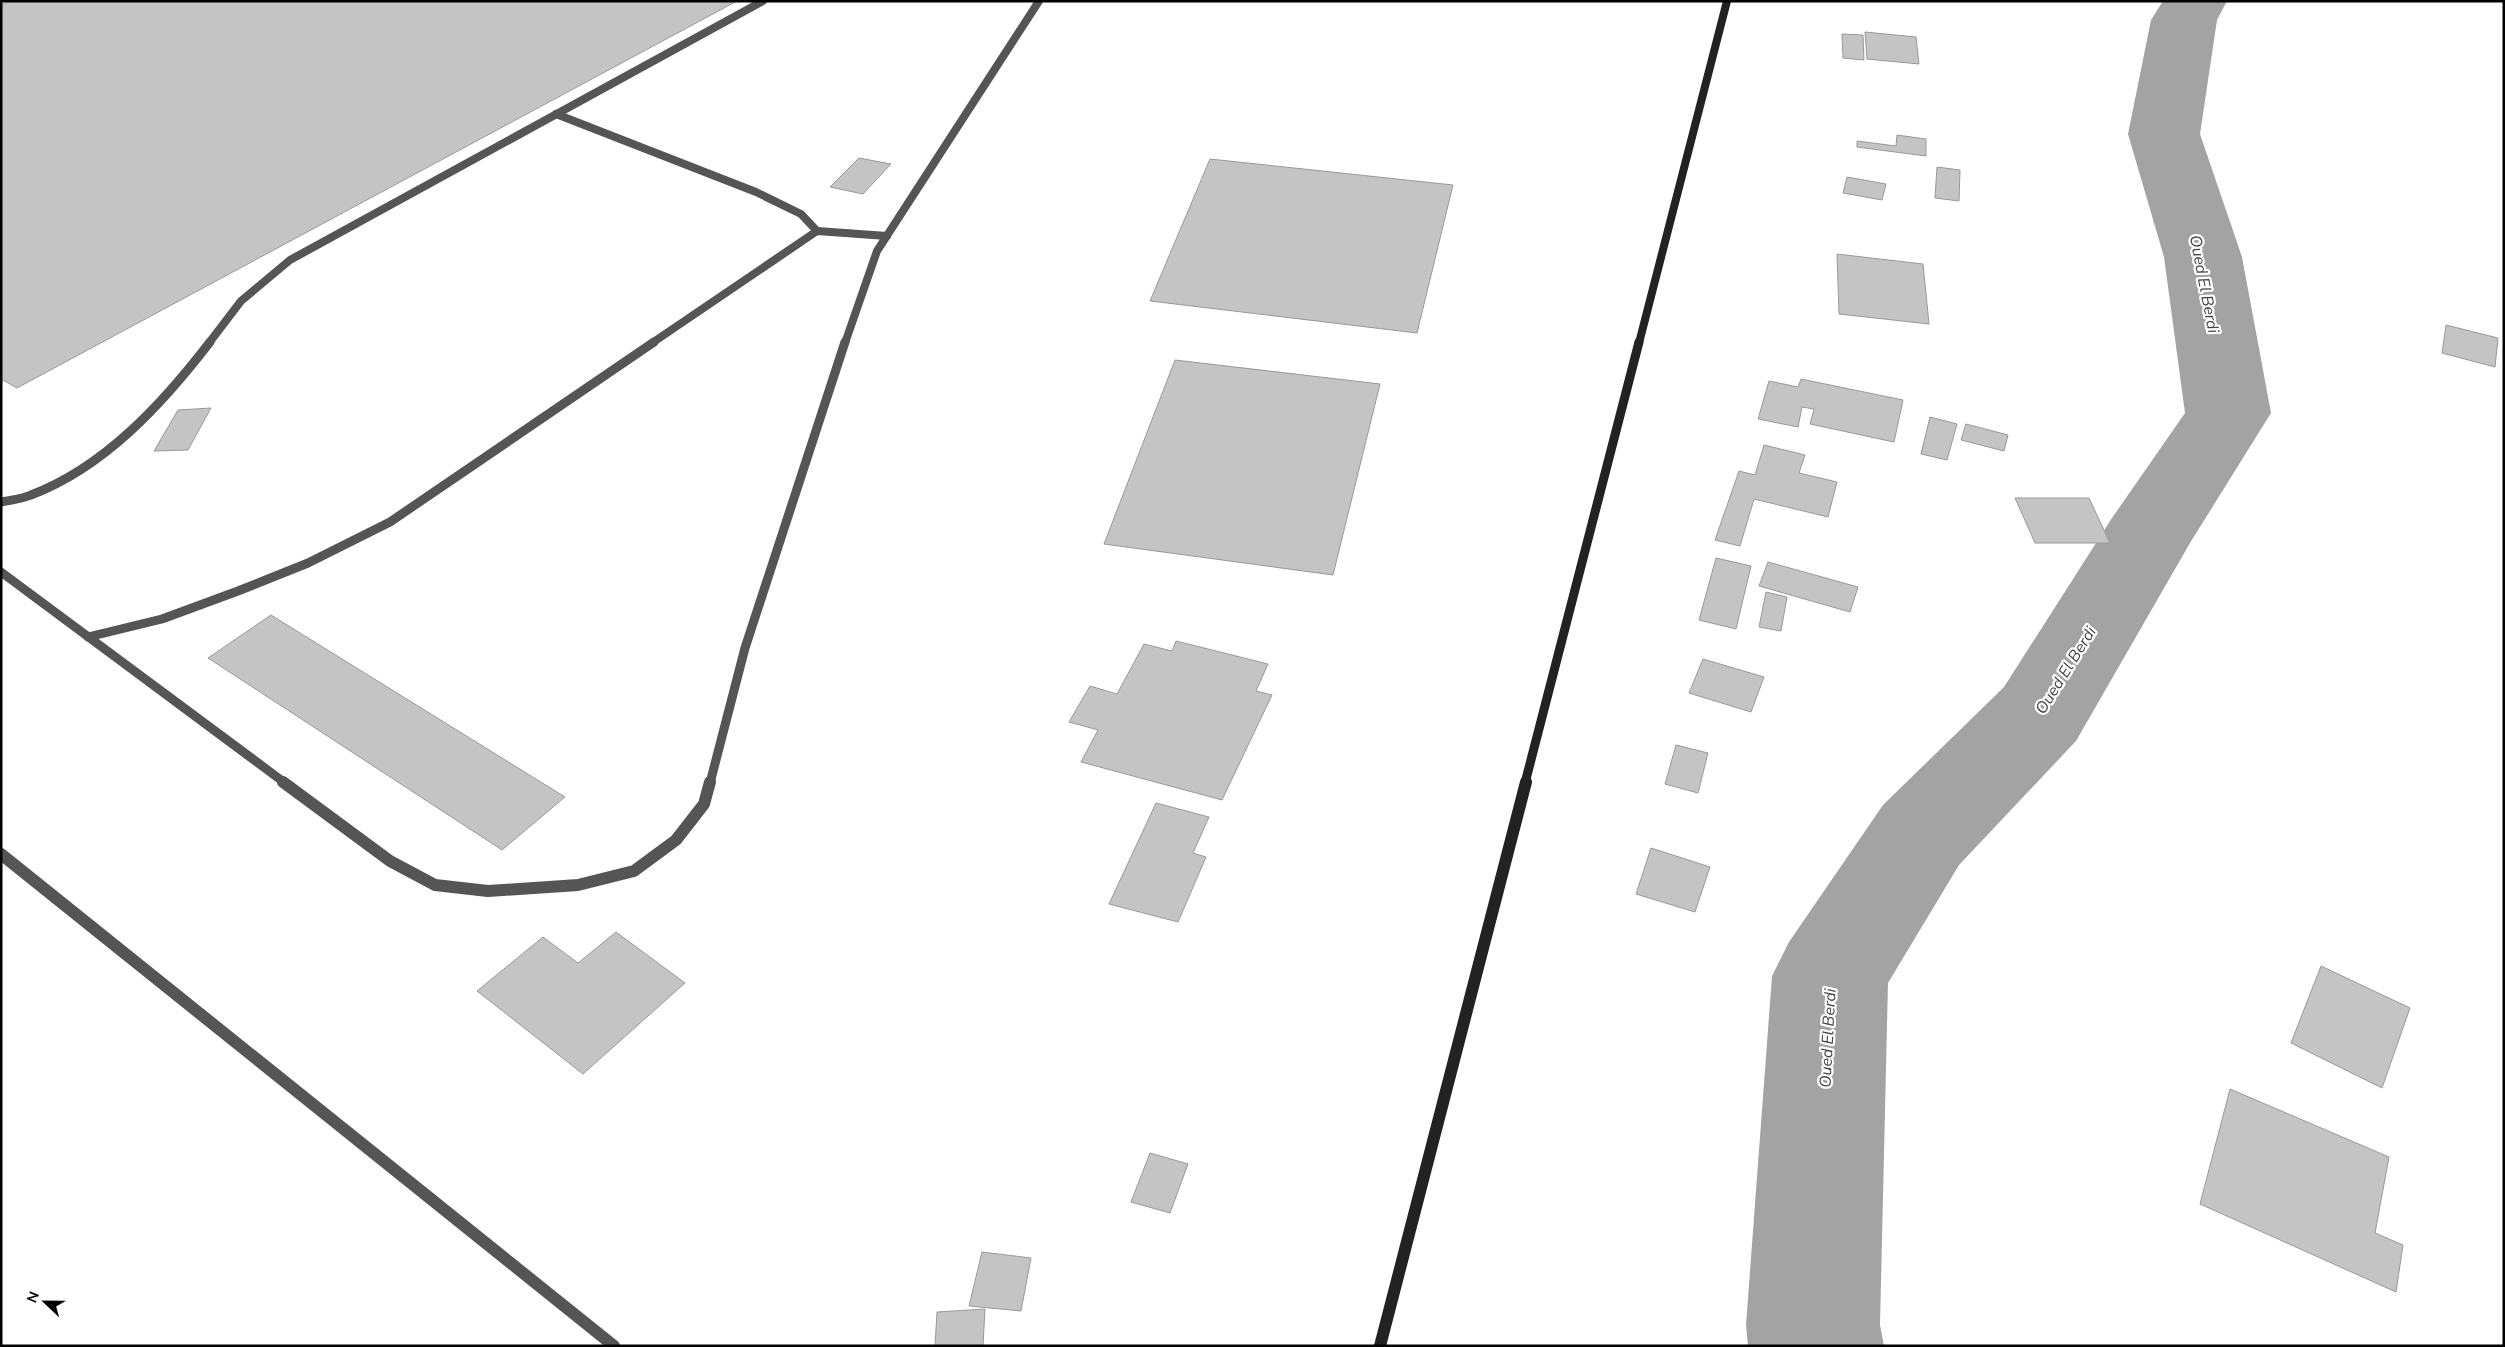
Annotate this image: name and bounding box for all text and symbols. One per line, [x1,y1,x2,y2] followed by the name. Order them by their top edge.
[2184,233,2224,335] water label: Oued El Berdi
[2030,622,2102,718] water label: Oued El Berdi
[1814,988,1842,1088] water label: Oued El Berdi
[20,1277,70,1327] north arrow
[23,1289,44,1306] text: N

